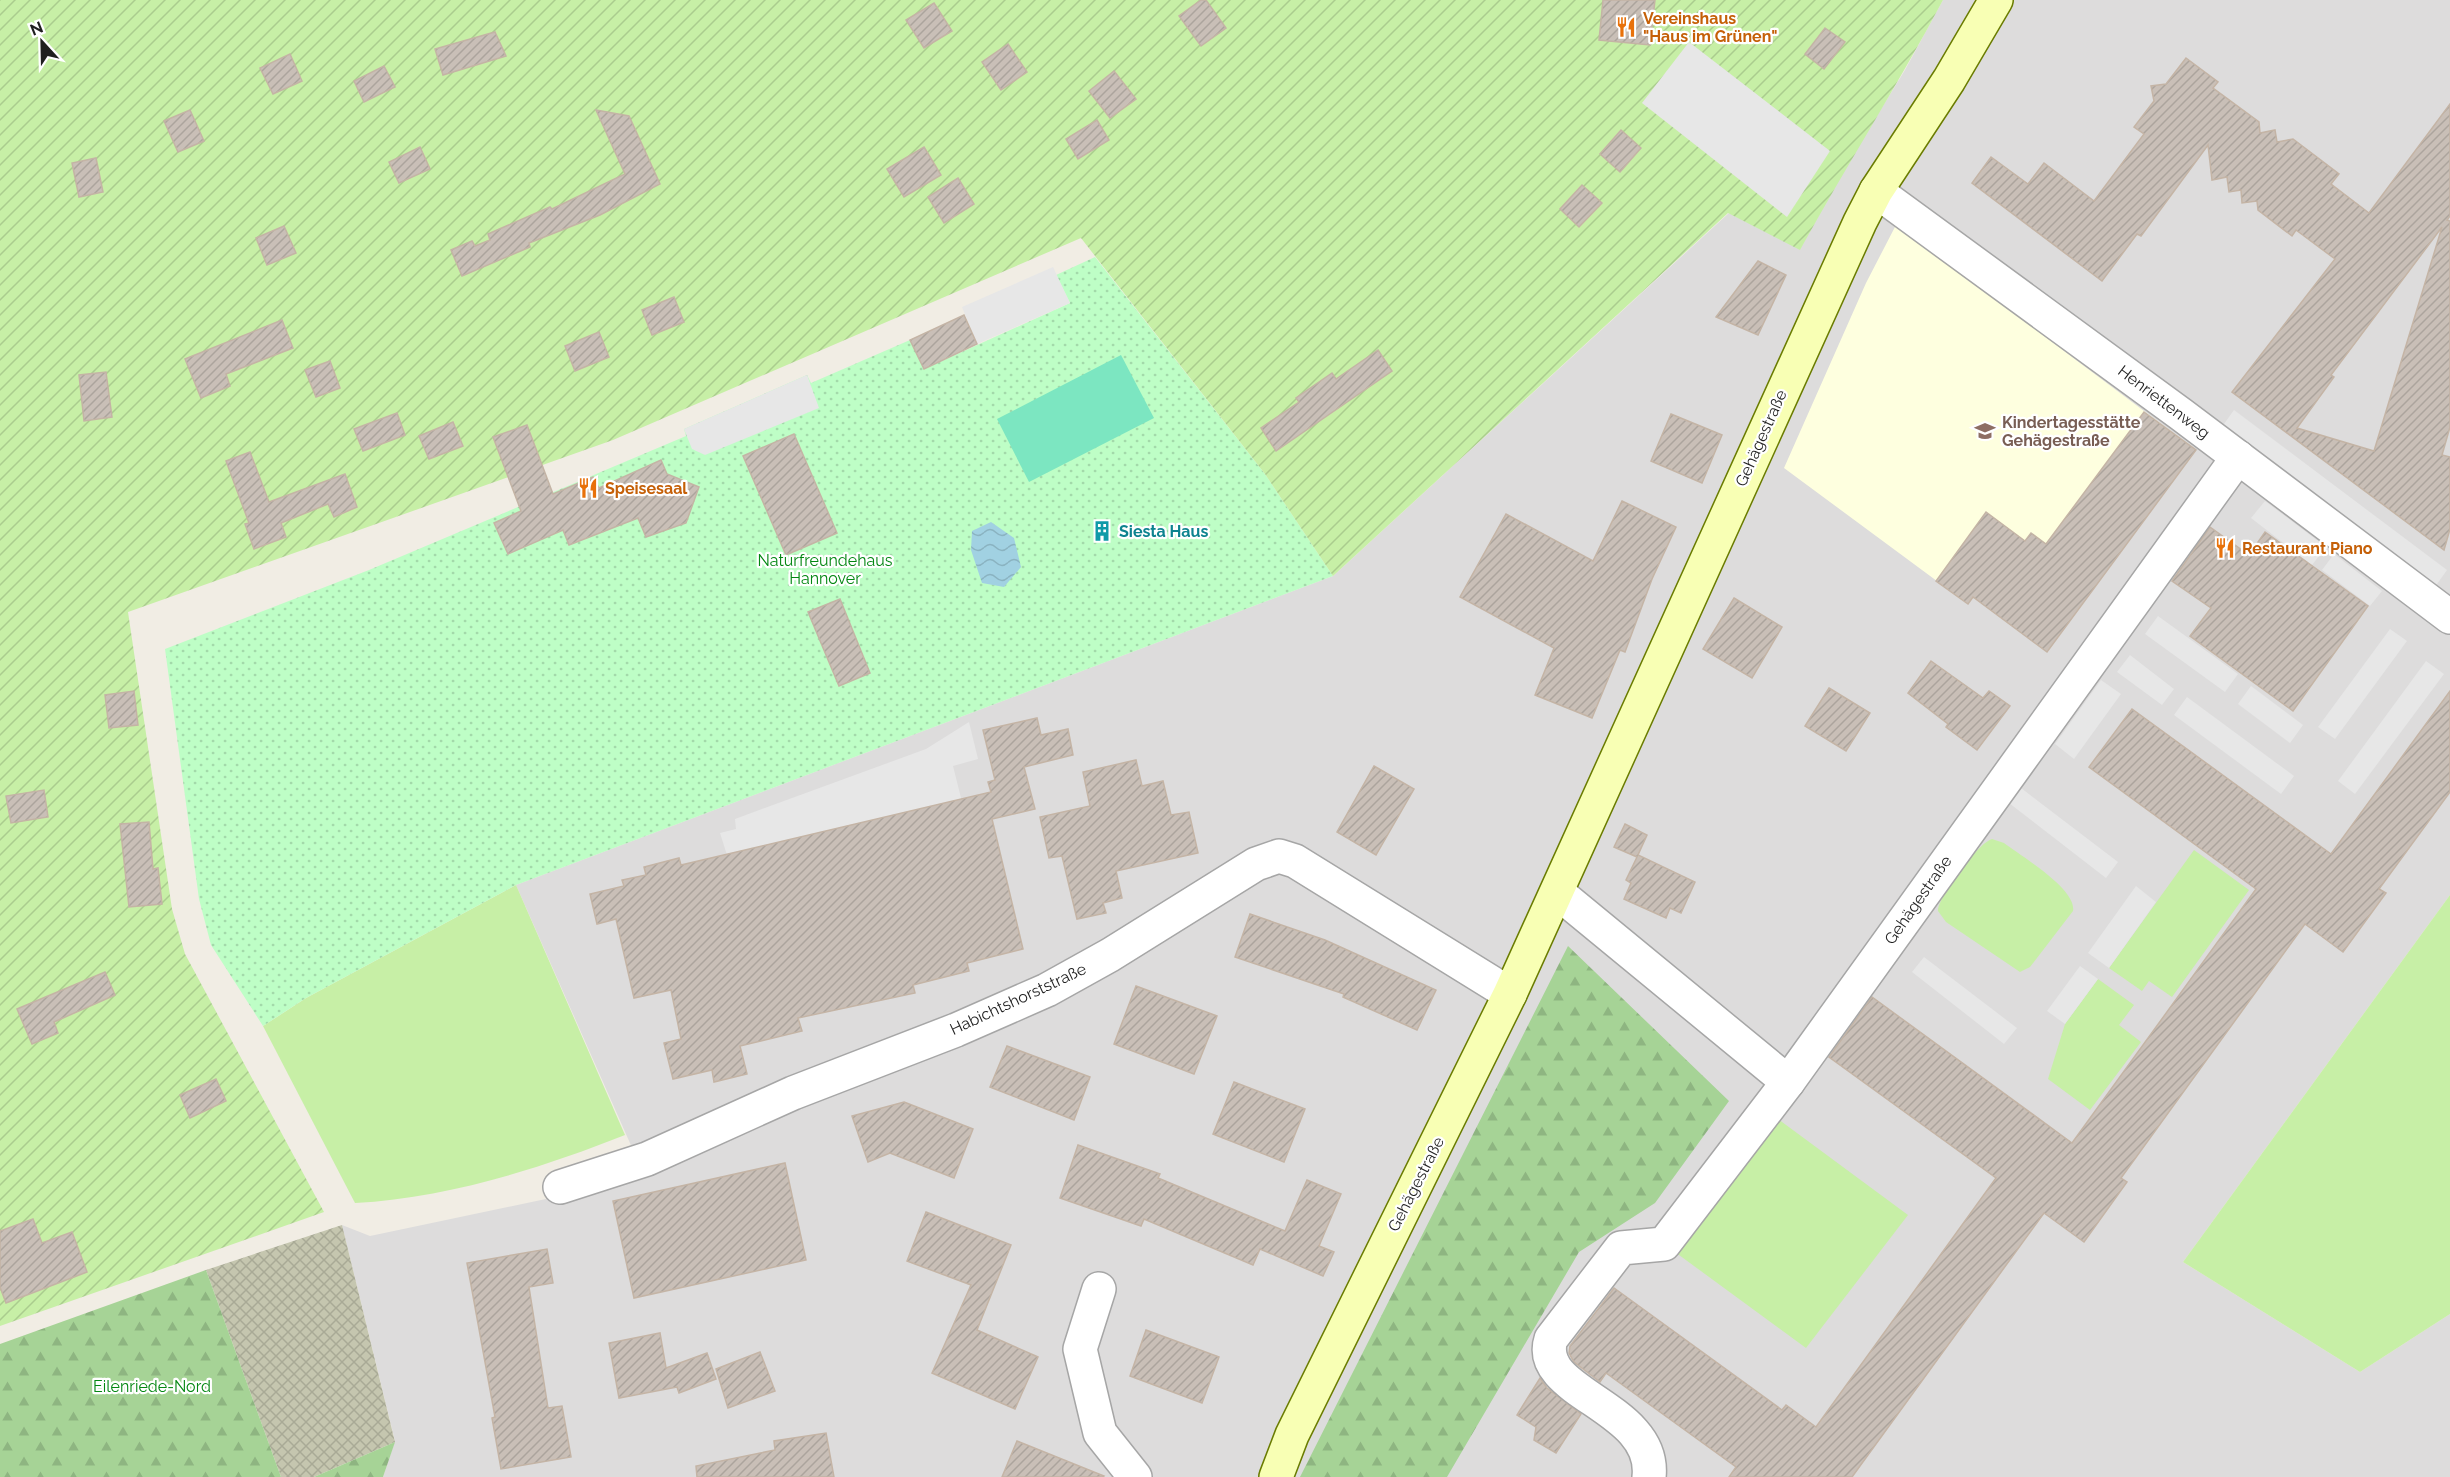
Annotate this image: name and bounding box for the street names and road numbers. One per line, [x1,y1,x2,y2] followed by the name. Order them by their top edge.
[2114,361,2214,443] street label: Henriettenweg
[1731,387,1791,489] street label: Gehägestraße
[1880,852,1956,948] street label: Gehägestraße
[947,959,1089,1039] street label: Habichtshorststraße
[1384,1133,1448,1235] street label: Gehägestraße

